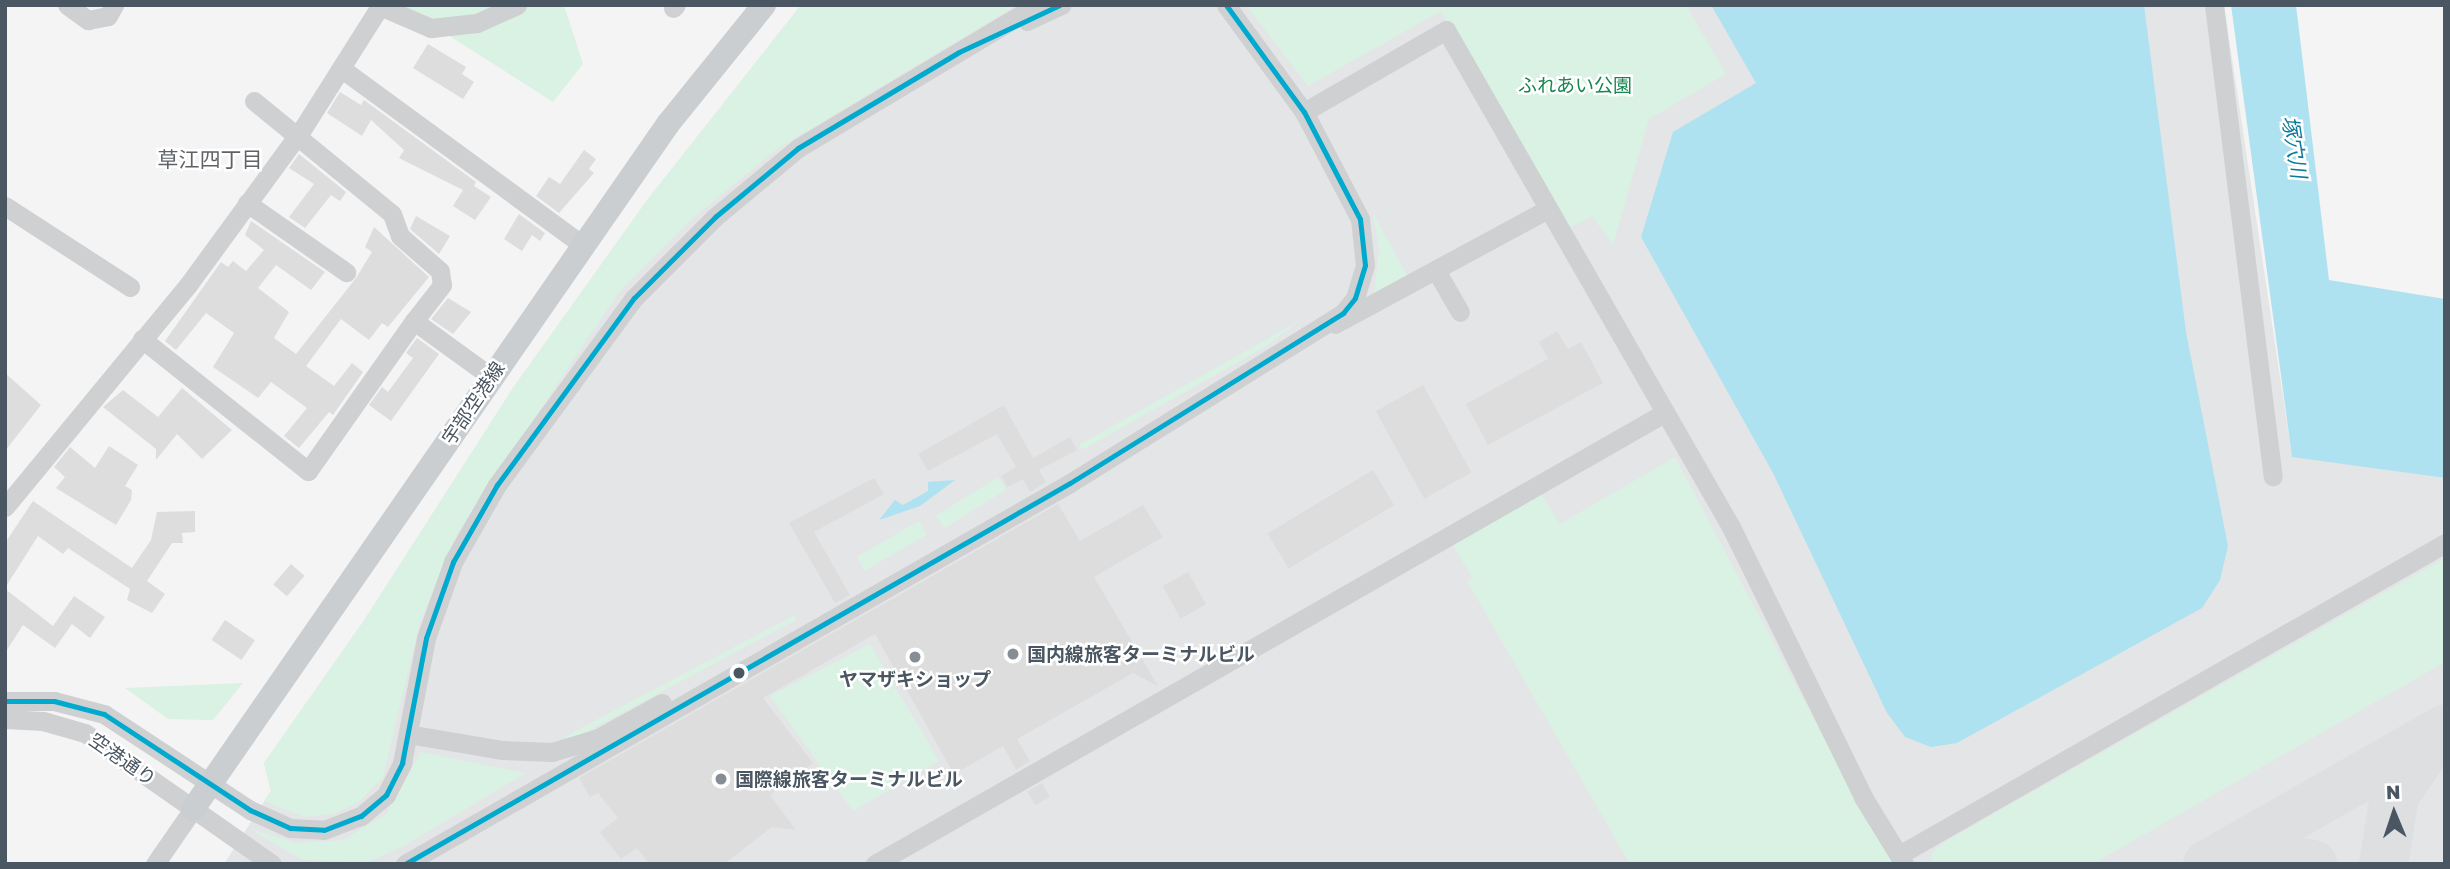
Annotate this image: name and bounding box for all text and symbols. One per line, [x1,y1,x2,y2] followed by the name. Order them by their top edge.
[1518,74,1632,96] park label: ふれあい公園
[2278,114,2312,180] water label: 塚穴川
[158,146,262,172] district label: 草江四丁目
[437,357,509,449] street label: 宇部空港線
[1027,643,1255,665] place label: 国内線旅客ターミナルビル
[1005,646,1021,662] marker: 国内線旅客ターミナルビル
[907,649,923,665] marker: ヤマザキショップ
[732,666,746,680] unlabelled marker
[839,668,991,690] place label: ヤマザキショップ
[85,728,161,790] street label: 空港通り
[735,768,963,790] place label: 国際線旅客ターミナルビル
[713,771,729,787] marker: 国際線旅客ターミナルビル
[2359,778,2429,848] north arrow
[2386,780,2401,803] text: N

